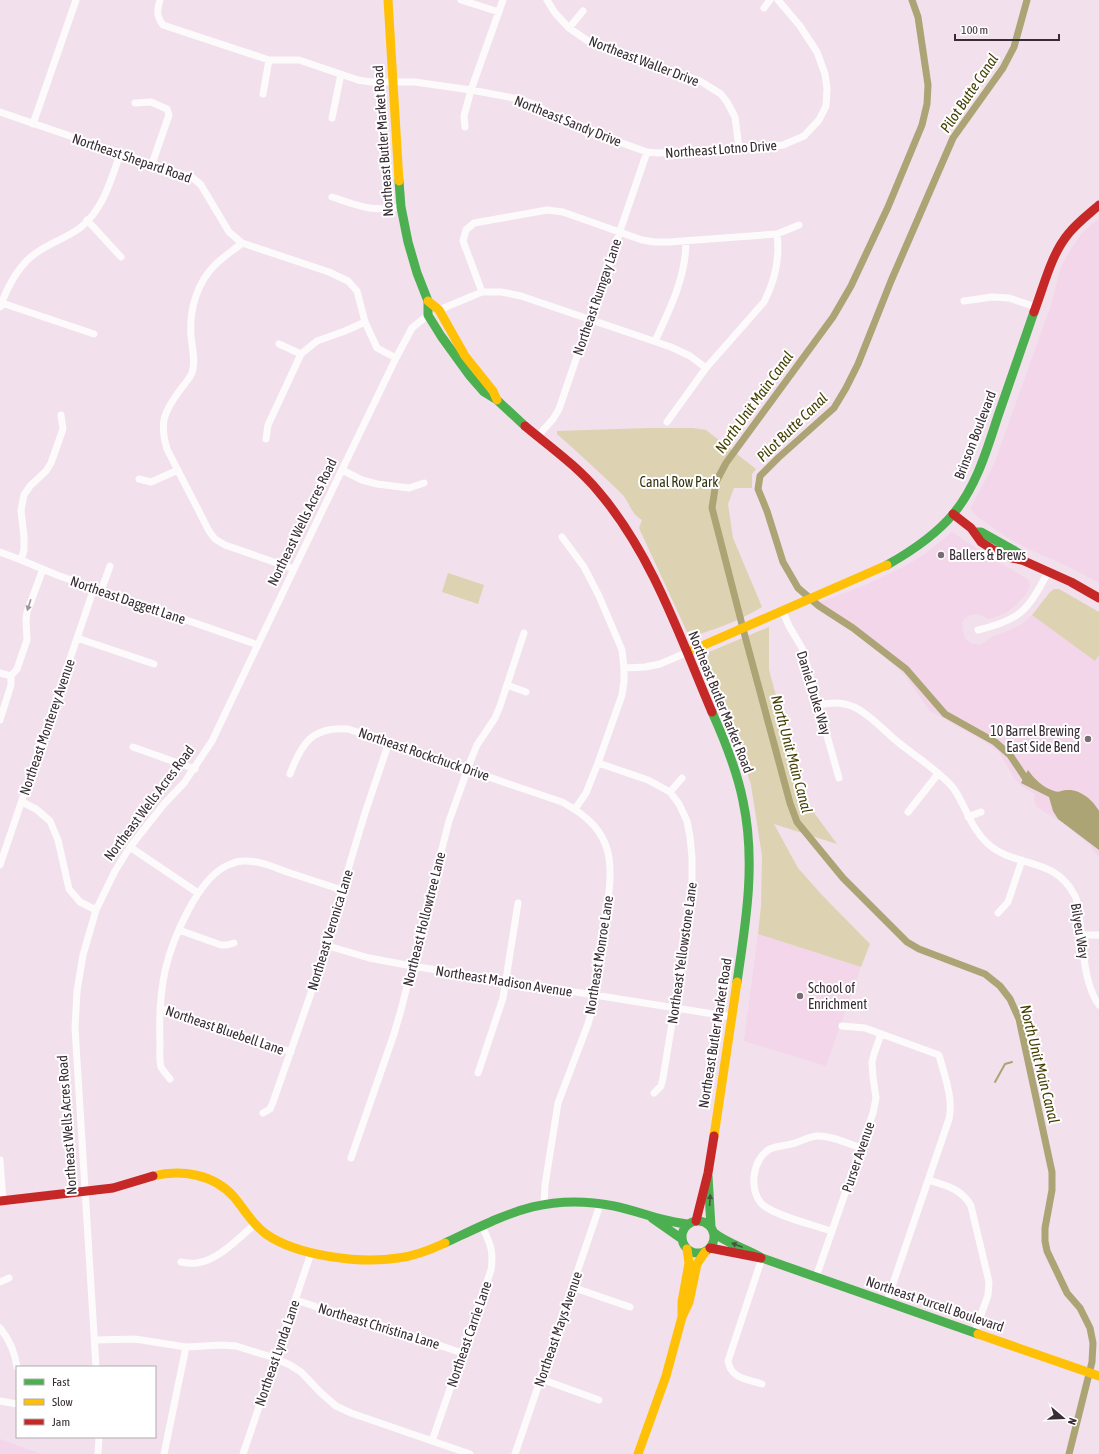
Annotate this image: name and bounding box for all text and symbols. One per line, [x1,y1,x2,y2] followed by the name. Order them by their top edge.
[955,16,1059,42] scale bar
[961,23,988,37] text: 100 m
[587,33,701,89] street label: Northeast Waller Drive
[936,50,1002,136] water label: Pilot Butte Canal
[370,65,396,217] street label: Northeast Butler Market Road
[512,92,624,150] street label: Northeast Sandy Drive
[70,130,194,186] street label: Northeast Shepard Road
[665,137,777,161] street label: Northeast Lotno Drive
[570,237,624,357] street label: Northeast Rumgay Lane
[711,348,797,456] water label: North Unit Main Canal
[951,388,999,482] street label: Brinson Boulevard
[753,389,831,465] water label: Pilot Butte Canal
[264,456,340,588] street label: Northeast Wells Acres Road
[640,474,718,490] park label: Canal Row Park
[949,547,1026,563] place label: Ballers & Brews
[936,550,946,560] marker: Ballers & Brews
[68,573,188,627] street label: Northeast Daggett Lane
[26,599,32,611] one-way arrow
[685,629,757,775] street label: Northeast Butler Market Road
[794,649,834,737] street label: Daniel Duke Way
[16,657,78,797] street label: Northeast Monterey Avenue
[768,693,816,815] water label: North Unit Main Canal
[990,723,1080,755] place label: 10 Barrel Brewing East Side Bend
[357,724,491,784] street label: Northeast Rockchuck Drive
[1083,734,1093,744] marker: 10 Barrel Brewing East Side Bend
[101,742,197,864] street label: Northeast Wells Acres Road
[400,850,448,988] street label: Northeast Hollowtree Lane
[304,868,356,992] street label: Northeast Veronica Lane
[664,881,700,1025] street label: Northeast Yellowstone Lane
[582,894,616,1016] street label: Northeast Monroe Lane
[1068,902,1092,960] street label: Bilyeu Way
[695,957,735,1109] street label: Northeast Butler Market Road
[435,962,573,1000] street label: Northeast Madison Avenue
[808,980,867,1012] place label: School of Enrichment
[795,991,805,1001] marker: School of Enrichment
[164,1002,286,1058] street label: Northeast Bluebell Lane
[1017,1003,1063,1125] water label: North Unit Main Canal
[54,1055,80,1195] street label: Northeast Wells Acres Road
[838,1119,878,1195] street label: Purser Avenue
[706,1194,713,1206] one-way arrow
[731,1242,743,1248] one-way arrow
[531,1269,585,1389] street label: Northeast Mays Avenue
[864,1273,1006,1335] street label: Northeast Purcell Boulevard
[443,1279,495,1389] street label: Northeast Carrie Lane
[251,1298,303,1408] street label: Northeast Lynda Lane
[316,1300,442,1352] street label: Northeast Christina Lane
[16,1366,156,1438] legend
[52,1375,70,1389] text: Fast
[52,1395,73,1409] text: Slow
[1043,1398,1083,1438] north arrow
[52,1415,70,1429] text: Jam
[1066,1416,1079,1426] text: N

